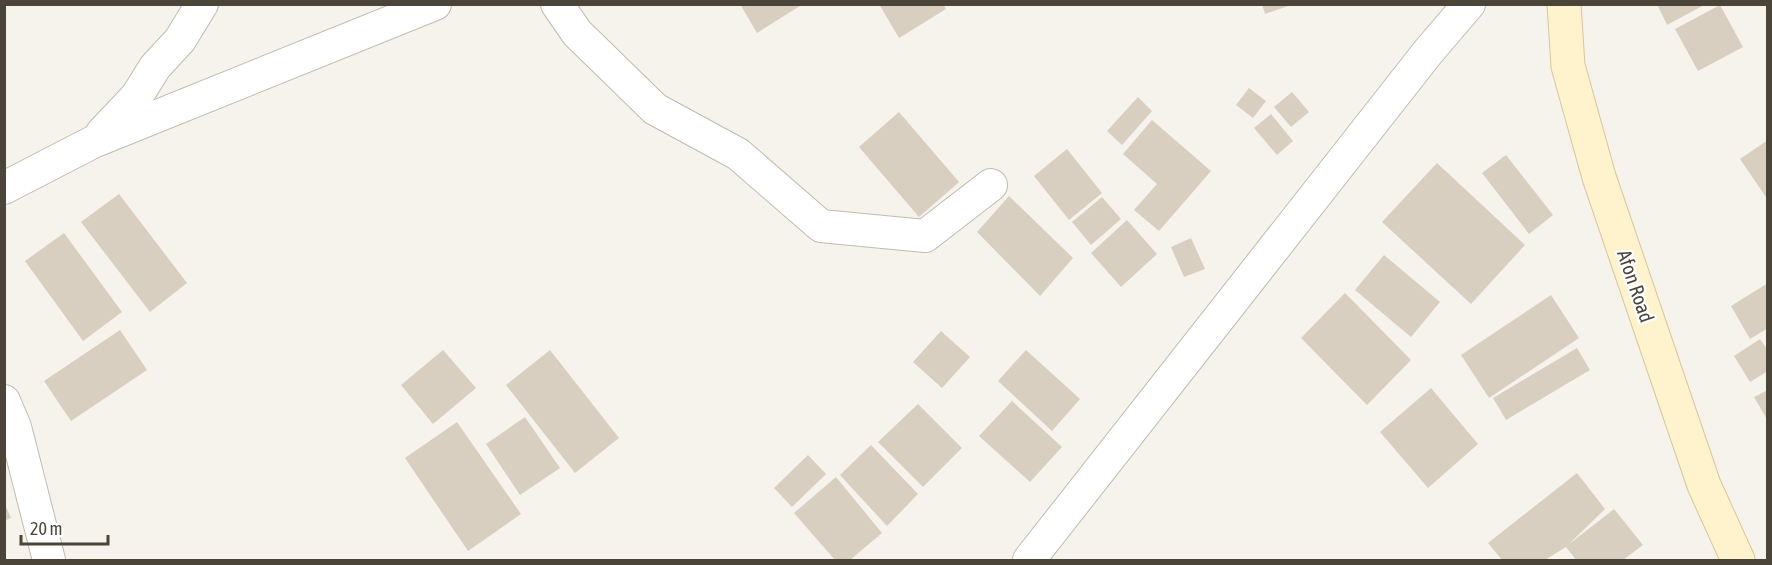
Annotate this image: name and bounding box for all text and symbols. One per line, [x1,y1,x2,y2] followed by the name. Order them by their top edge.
[1613,247,1659,325] street label: Afon Road
[21,508,108,546] scale bar
[30,518,62,539] text: 20 m

